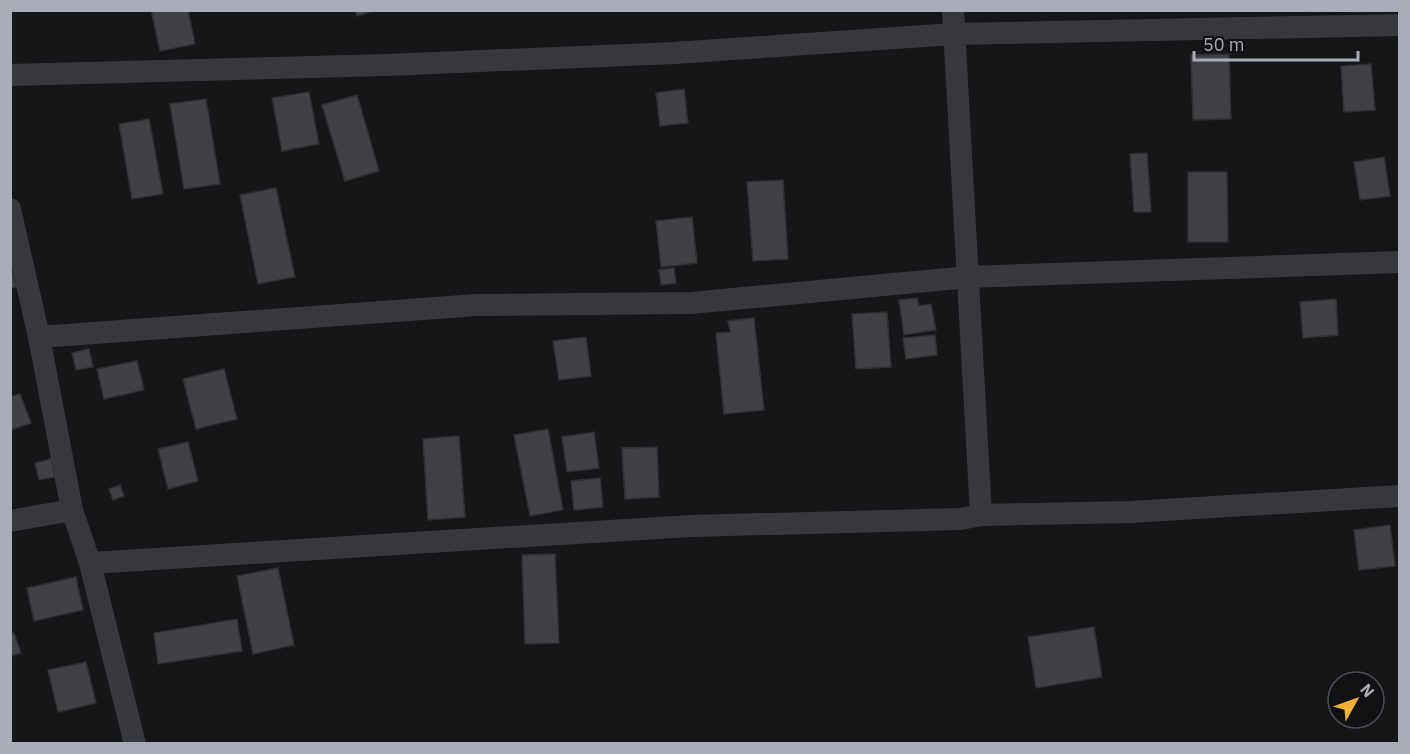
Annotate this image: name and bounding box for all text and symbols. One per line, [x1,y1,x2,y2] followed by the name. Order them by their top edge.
[1194,24,1358,62] scale bar
[1203,33,1245,56] text: 50 m
[1326,670,1386,730] north arrow
[1356,679,1379,701] text: N

